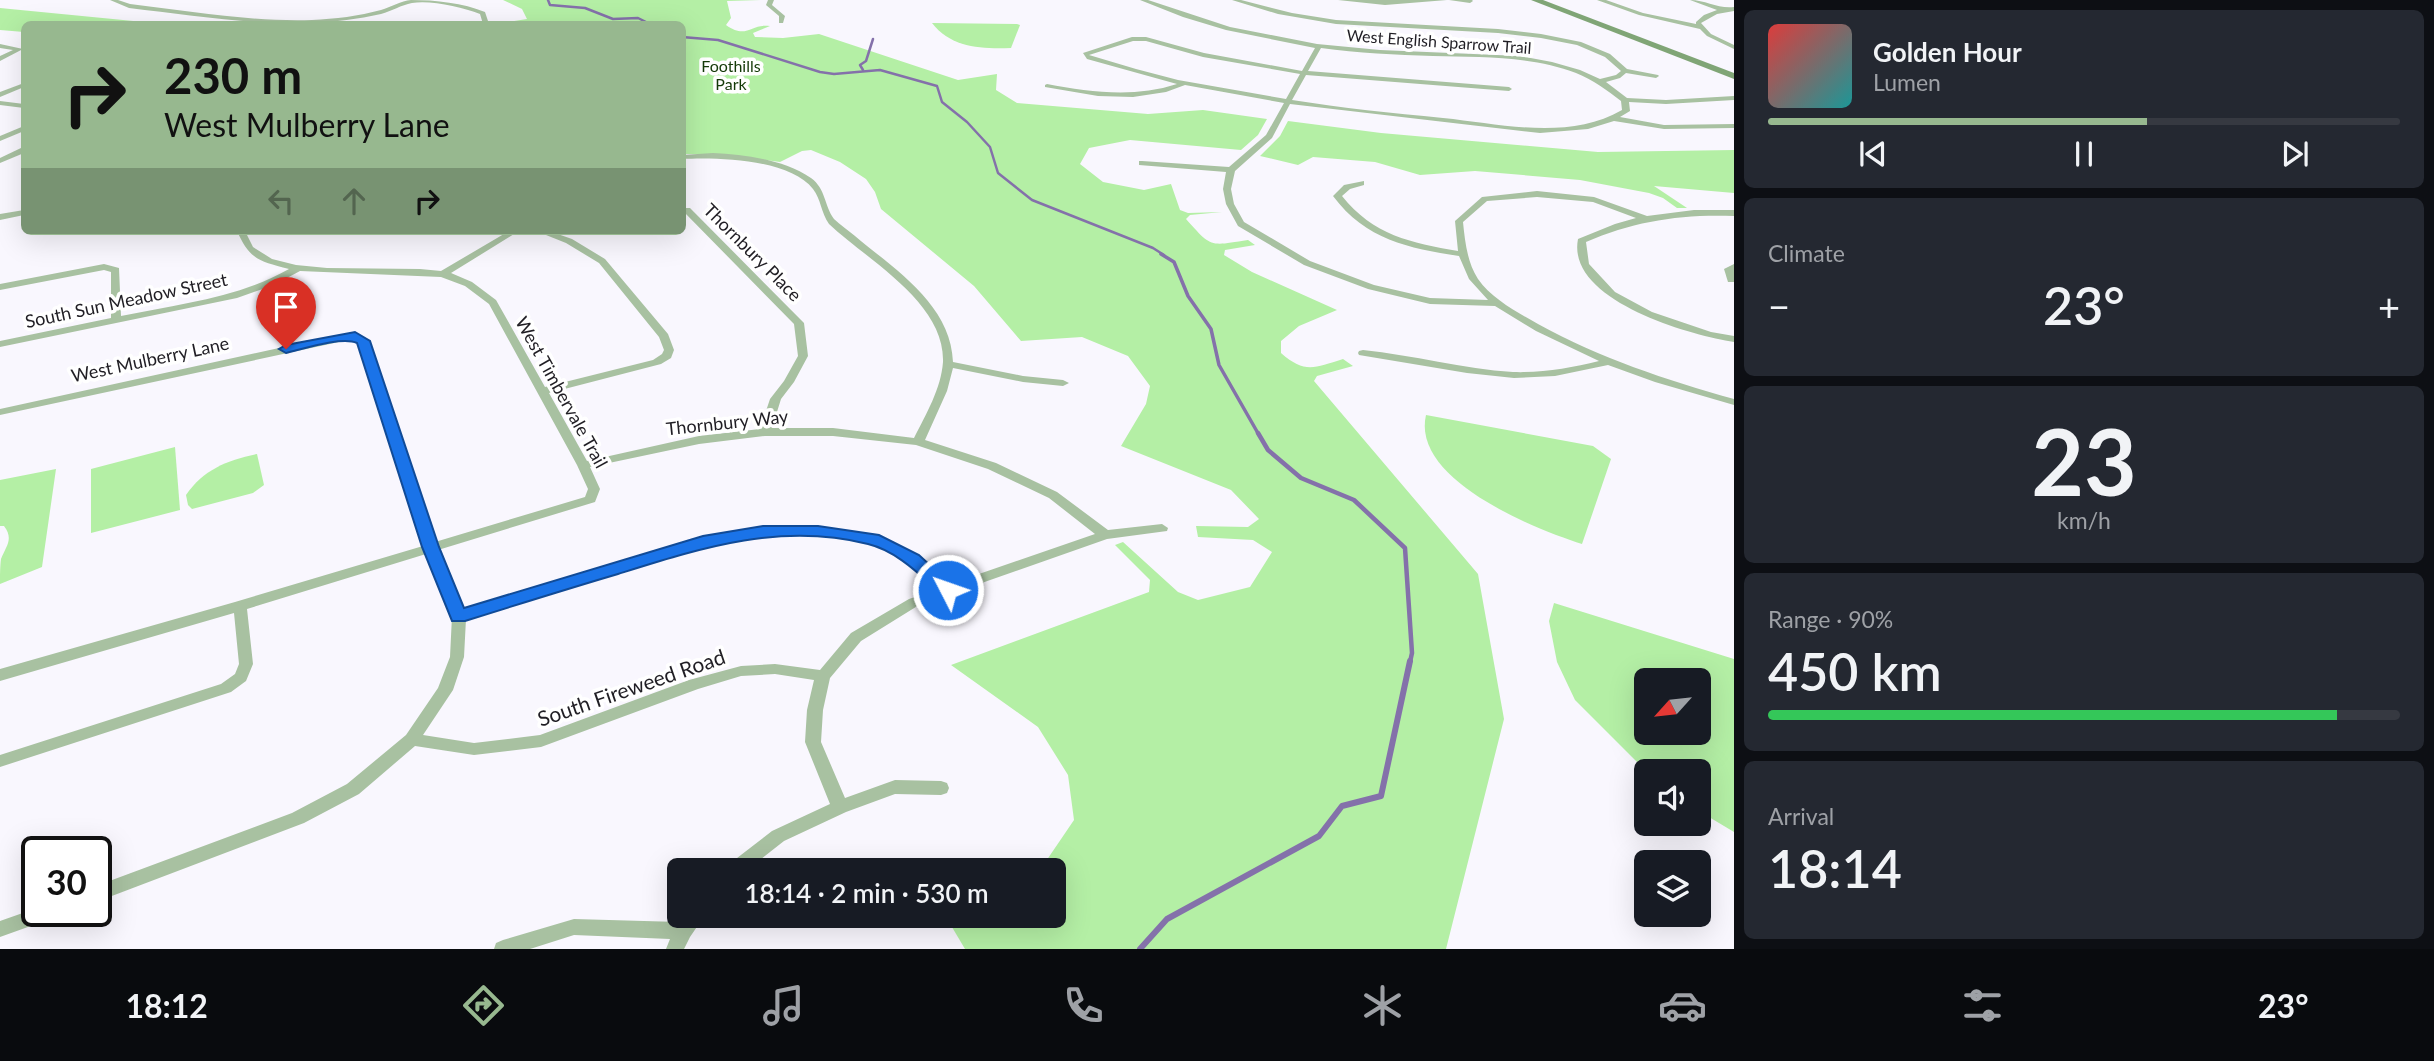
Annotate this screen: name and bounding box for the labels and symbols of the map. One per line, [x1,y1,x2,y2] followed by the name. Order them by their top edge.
[1346,25,1532,57] street label: West English Sparrow Trail
[701,56,761,93] park label: Foothills Park
[699,198,807,306] street label: Thornbury Place
[23,268,230,332] street label: South Sun Meadow Street
[256,277,316,349] pin
[511,312,613,472] street label: West Timbervale Trail
[69,332,231,386] street label: West Mulberry Lane
[665,405,790,439] street label: Thornbury Way
[911,553,985,627] position arrow
[534,643,728,731] street label: South Fireweed Road
[1634,668,1712,746] north arrow
[21,836,112,927] speed limit sign: 30

